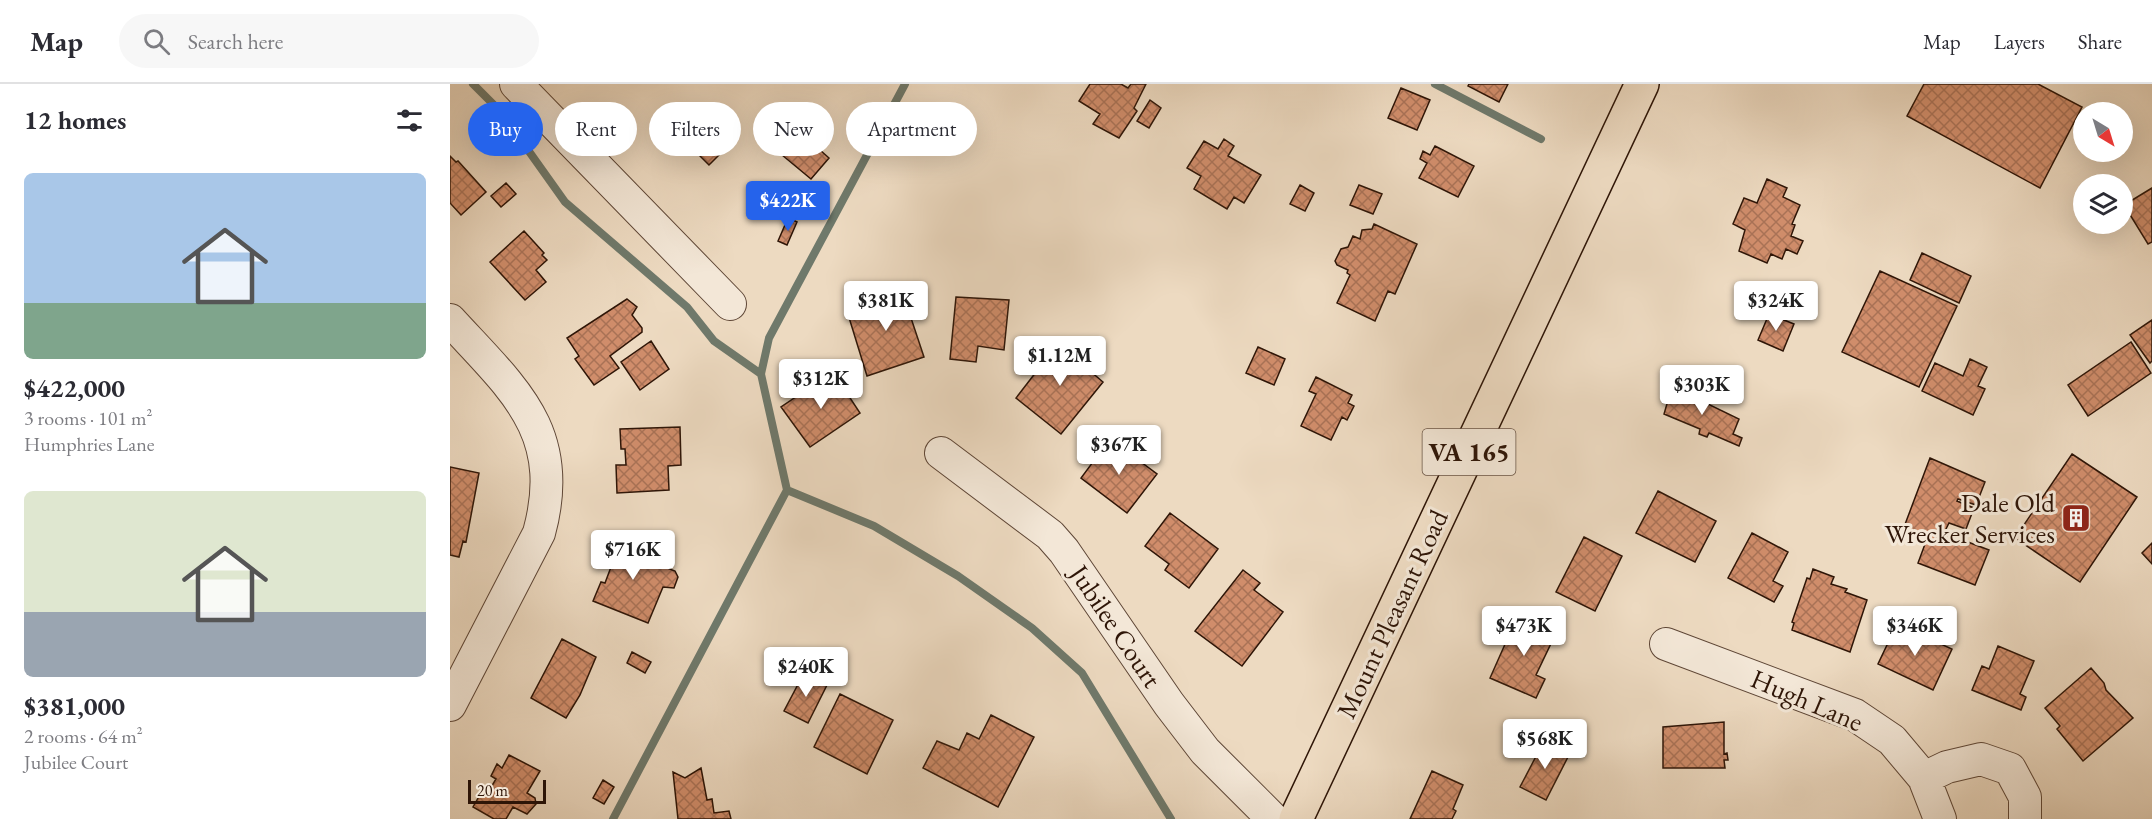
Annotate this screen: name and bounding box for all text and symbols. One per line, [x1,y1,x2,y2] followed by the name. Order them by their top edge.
[119,14,539,68] search box
[30,23,83,59] text: Map
[140,25,173,58] icon: search
[188,27,283,56] text: Search here
[1923,28,1961,55] text: Map
[1994,28,2045,55] text: Layers
[2078,28,2122,55] text: Share
[468,102,543,156] chip: Buy
[555,102,637,156] chip: Rent
[649,102,741,156] chip: Filters
[753,102,834,156] chip: New
[846,102,977,156] chip: Apartment
[2073,102,2133,162] north arrow
[2073,102,2133,234] map controls
[24,103,126,137] text: 12 homes
[393,104,426,137] icon: filters
[2073,174,2133,234] button: layers
[746,181,830,232] pin: $422K
[760,187,816,213] text: $422K
[171,212,279,320] icon: home
[844,281,928,332] pin: $381K
[1734,281,1818,332] pin: $324K
[858,287,914,313] text: $381K
[1748,287,1804,313] text: $324K
[1011,336,1109,387] pin: $1.12M
[1028,342,1092,368] text: $1.12M
[779,359,863,410] pin: $312K
[793,365,849,391] text: $312K
[1660,365,1744,416] pin: $303K
[24,371,125,405] text: $422,000
[1674,371,1730,397] text: $303K
[24,405,152,431] text: 3 rooms · 101 m²
[1077,425,1161,476] pin: $367K
[1422,429,1516,475] road number: VA 165
[24,431,155,457] text: Humphries Lane
[1091,431,1147,457] text: $367K
[1885,485,2055,551] place label: Dale Old Wrecker Services
[2060,502,2092,534] building icon: Dale Old Wrecker Services
[1328,504,1456,724] street label: Mount Pleasant Road
[171,530,279,638] icon: home
[591,530,675,581] pin: $716K
[605,536,661,562] text: $716K
[1061,556,1170,695] street label: Jubilee Court
[1482,606,1566,657] pin: $473K
[1873,606,1957,657] pin: $346K
[1496,612,1552,638] text: $473K
[1887,612,1943,638] text: $346K
[764,647,848,698] pin: $240K
[778,653,834,679] text: $240K
[1746,661,1868,739] street label: Hugh Lane
[24,689,125,723] text: $381,000
[1503,719,1587,770] pin: $568K
[24,723,143,749] text: 2 rooms · 64 m²
[1517,725,1573,751] text: $568K
[24,749,128,775] text: Jubilee Court
[468,777,546,804] scale bar
[477,780,508,801] text: 20 m

